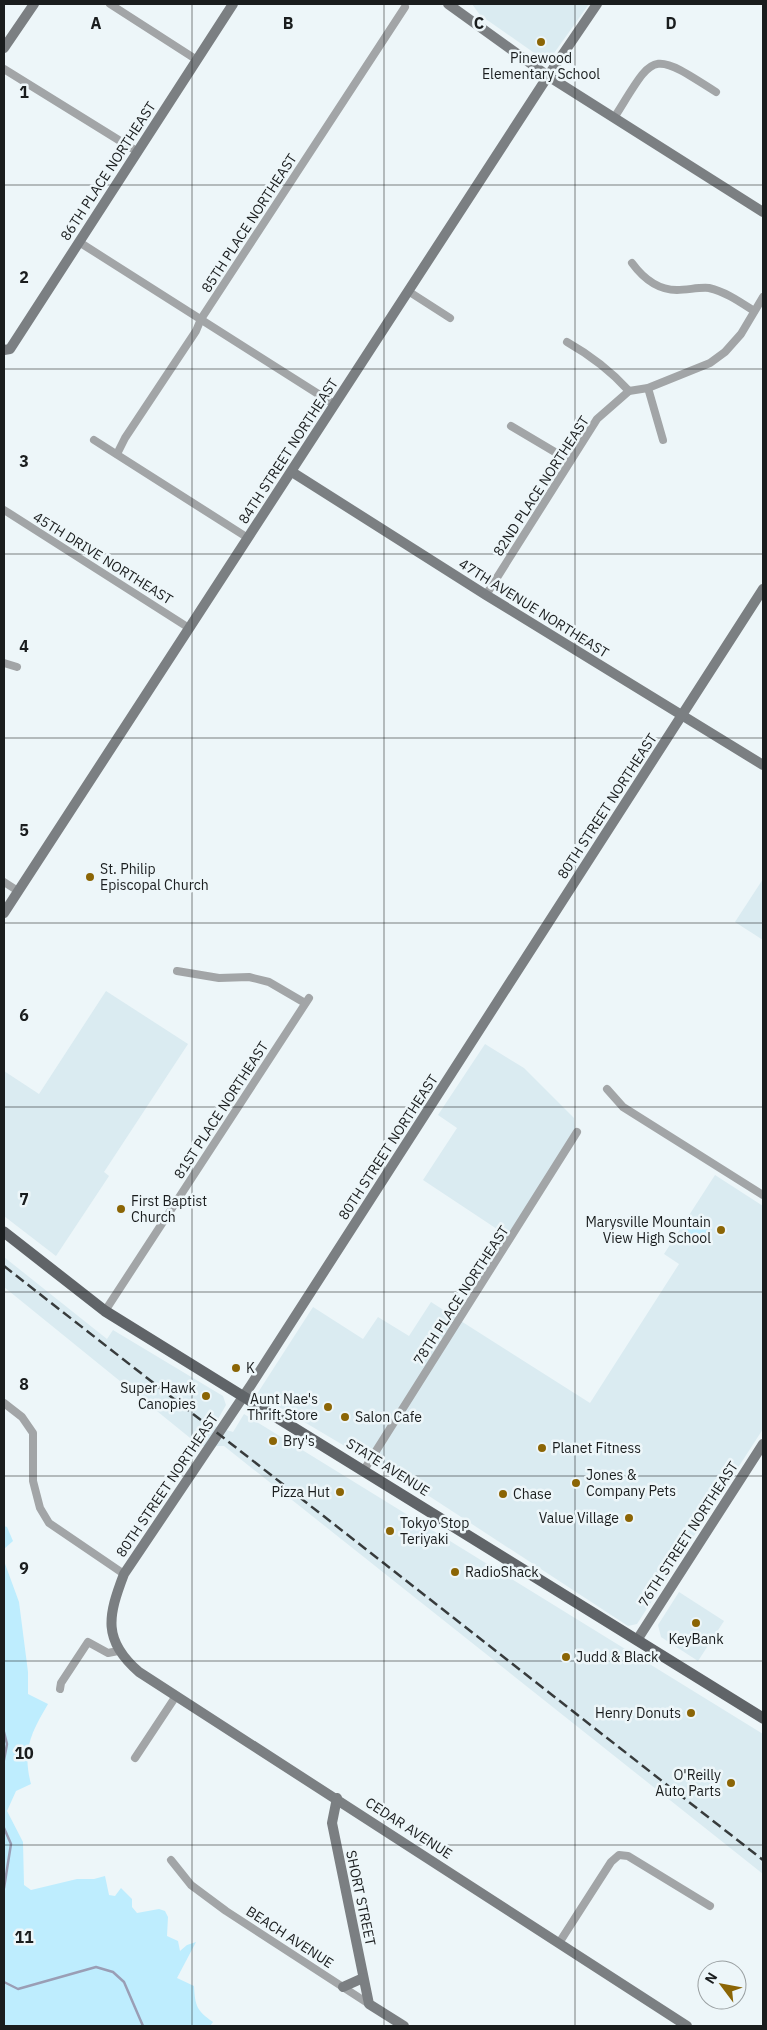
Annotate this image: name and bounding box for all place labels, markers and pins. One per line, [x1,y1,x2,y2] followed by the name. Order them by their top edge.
[535,36,547,48] marker: Pinewood Elementary School
[482,49,600,83] place label: Pinewood Elementary School
[100,860,209,894] place label: St. Philip Episcopal Church
[84,871,96,883] marker: St. Philip Episcopal Church
[131,1192,207,1226] place label: First Baptist Church
[115,1203,127,1215] marker: First Baptist Church
[585,1213,711,1247] place label: Marysville Mountain View High School
[715,1224,727,1236] marker: Marysville Mountain View High School
[246,1359,255,1377] place label: K
[230,1362,242,1374] marker: K
[120,1379,197,1413] place label: Super Hawk Canopies
[200,1390,212,1402] marker: Super Hawk Canopies
[247,1390,318,1424] place label: Aunt Nae's Thrift Store
[322,1401,334,1413] marker: Aunt Nae's Thrift Store
[355,1408,422,1426] place label: Salon Cafe
[339,1411,351,1423] marker: Salon Cafe
[283,1432,315,1450] place label: Bry's
[267,1435,279,1447] marker: Bry's
[552,1439,641,1457] place label: Planet Fitness
[536,1442,548,1454] marker: Planet Fitness
[586,1466,676,1500] place label: Jones & Company Pets
[570,1477,582,1489] marker: Jones & Company Pets
[271,1483,330,1501] place label: Pizza Hut
[513,1485,552,1503] place label: Chase
[334,1486,346,1498] marker: Pizza Hut
[497,1488,509,1500] marker: Chase
[539,1509,619,1527] place label: Value Village
[623,1512,635,1524] marker: Value Village
[400,1514,469,1548] place label: Tokyo Stop Teriyaki
[384,1525,396,1537] marker: Tokyo Stop Teriyaki
[465,1563,539,1581] place label: RadioShack
[449,1566,461,1578] marker: RadioShack
[690,1617,702,1629] marker: KeyBank
[668,1630,724,1648] place label: KeyBank
[576,1648,659,1666] place label: Judd & Black
[560,1651,572,1663] marker: Judd & Black
[595,1704,681,1722] place label: Henry Donuts
[685,1707,697,1719] marker: Henry Donuts
[655,1766,721,1800] place label: O'Reilly Auto Parts
[725,1777,737,1789] marker: O'Reilly Auto Parts

